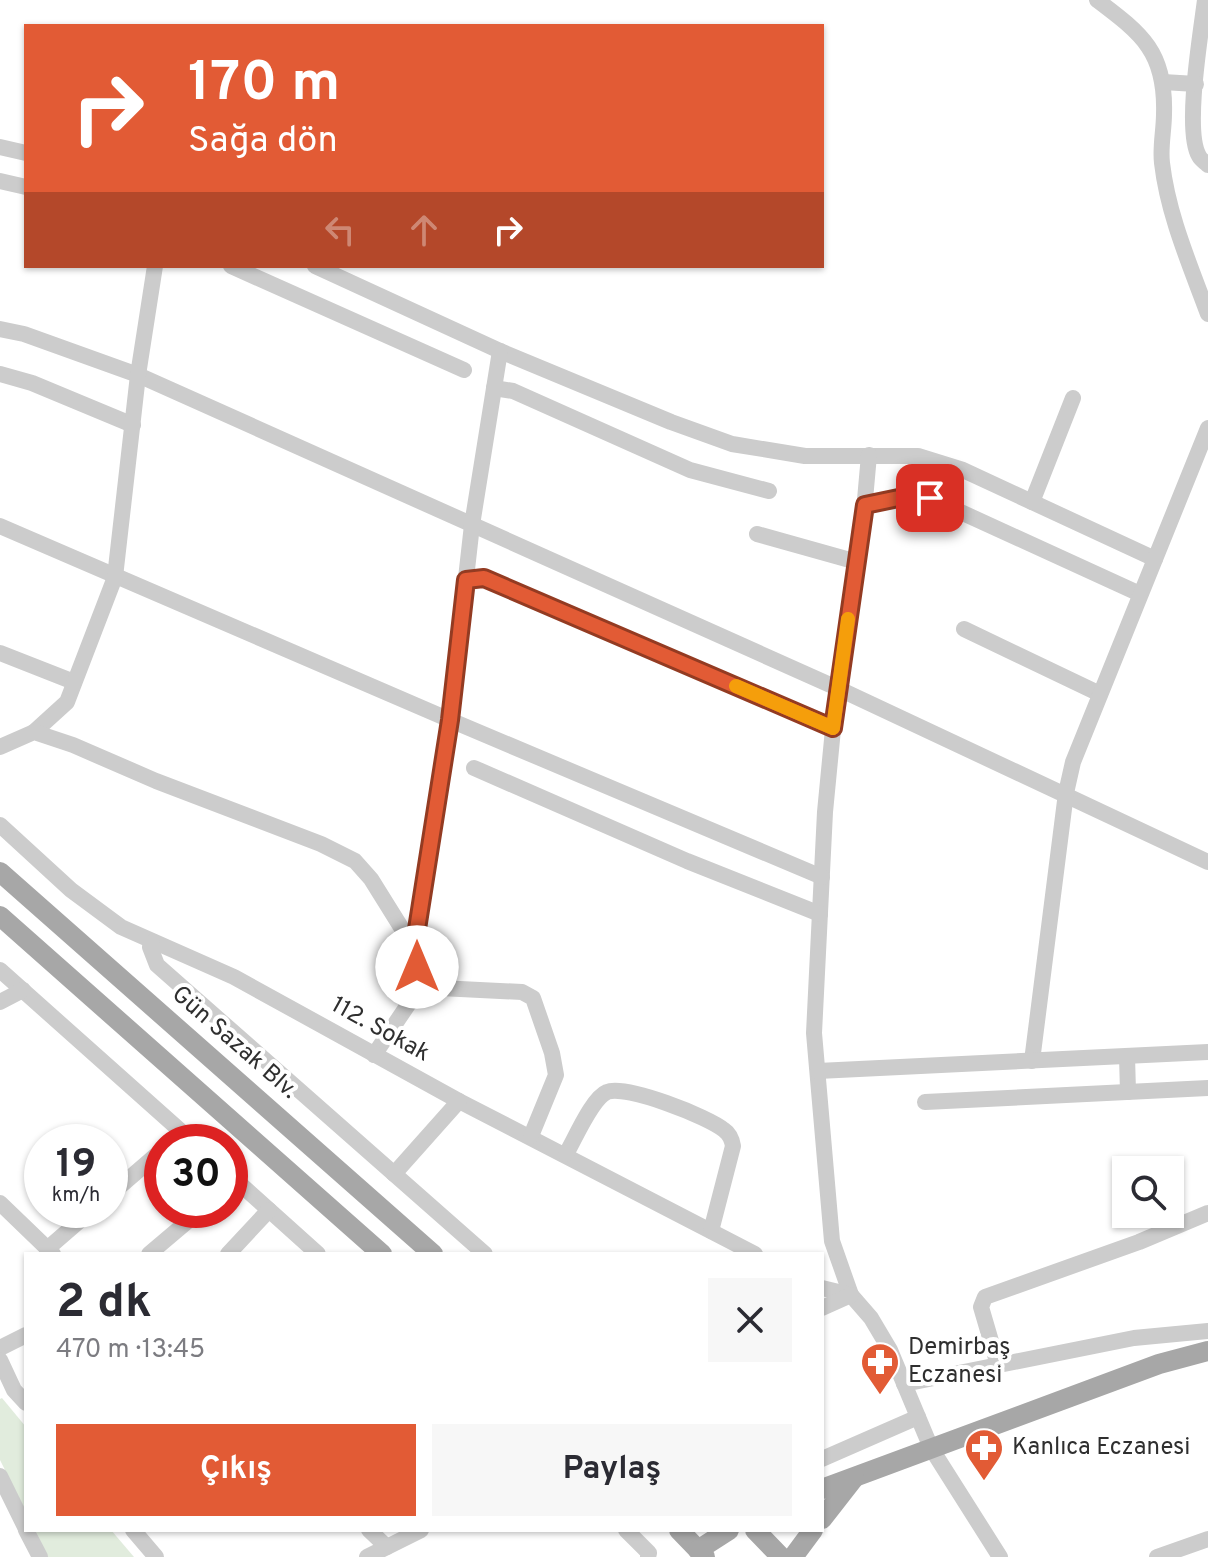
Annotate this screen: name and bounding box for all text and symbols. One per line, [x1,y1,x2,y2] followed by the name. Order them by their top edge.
[188,50,340,120] text: 170 m
[56,56,160,160] icon: right
[188,119,338,165] text: Sağa dön
[318,208,362,252] icon: left
[402,208,446,252] icon: ahead
[486,208,530,252] icon: right
[896,464,964,532] pin
[908,476,952,520] icon: arrive
[375,925,459,1009] position arrow
[165,980,303,1106] street label: Gün Sazak Blv.
[325,991,435,1069] street label: 112. Sokak
[144,1124,248,1228] speed limit sign: 30
[56,1141,96,1191] text: 19
[1112,1156,1184,1228] map controls
[1112,1156,1184,1228] button: search
[52,1183,100,1209] text: km/h
[56,1274,152,1334] text: 2 dk
[708,1278,792,1362] button: close
[908,1333,1011,1391] place label: Demirbaş Eczanesi
[56,1334,205,1367] text: 470 m · 13:45
[859,1341,901,1396] pharmacy icon: Demirbaş Eczanesi
[56,1424,416,1516] button: Çıkış
[432,1424,792,1516] button: Paylaş
[963,1427,1005,1482] pharmacy icon: Kanlıca Eczanesi
[1012,1433,1190,1463] place label: Kanlıca Eczanesi

